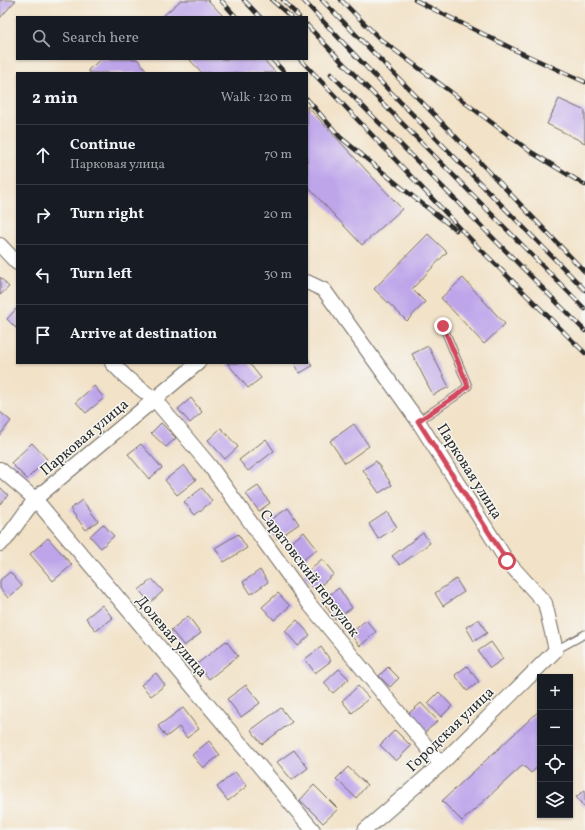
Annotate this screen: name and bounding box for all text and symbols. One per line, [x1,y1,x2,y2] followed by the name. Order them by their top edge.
[16,16,308,60] search box
[30,27,52,49] icon: search
[62,28,139,49] text: Search here
[32,87,78,110] text: 2 min
[221,89,292,107] text: Walk · 120 m
[70,135,135,156] text: Continue
[32,144,54,166] icon: ahead
[264,146,292,164] text: 70 m
[70,156,165,174] text: Парковая улица
[32,204,54,226] icon: right
[70,204,144,225] text: Turn right
[263,206,292,224] text: 20 m
[32,264,54,286] icon: left
[70,264,132,285] text: Turn left
[264,266,292,284] text: 30 m
[434,317,452,335] route end
[32,324,54,346] icon: arrive
[70,324,217,345] text: Arrive at destination
[36,395,134,481] street label: Парковая улица
[431,420,507,524] street label: Парковая улица
[254,506,364,642] street label: Саратовский переулок
[498,552,516,570] route start
[130,591,211,683] street label: Долевая улица
[537,674,573,818] map controls
[537,674,573,710] button: +
[402,683,500,777] street label: Городская улица
[537,710,573,746] button: −
[537,746,573,782] button: locate
[537,782,573,818] button: layers

